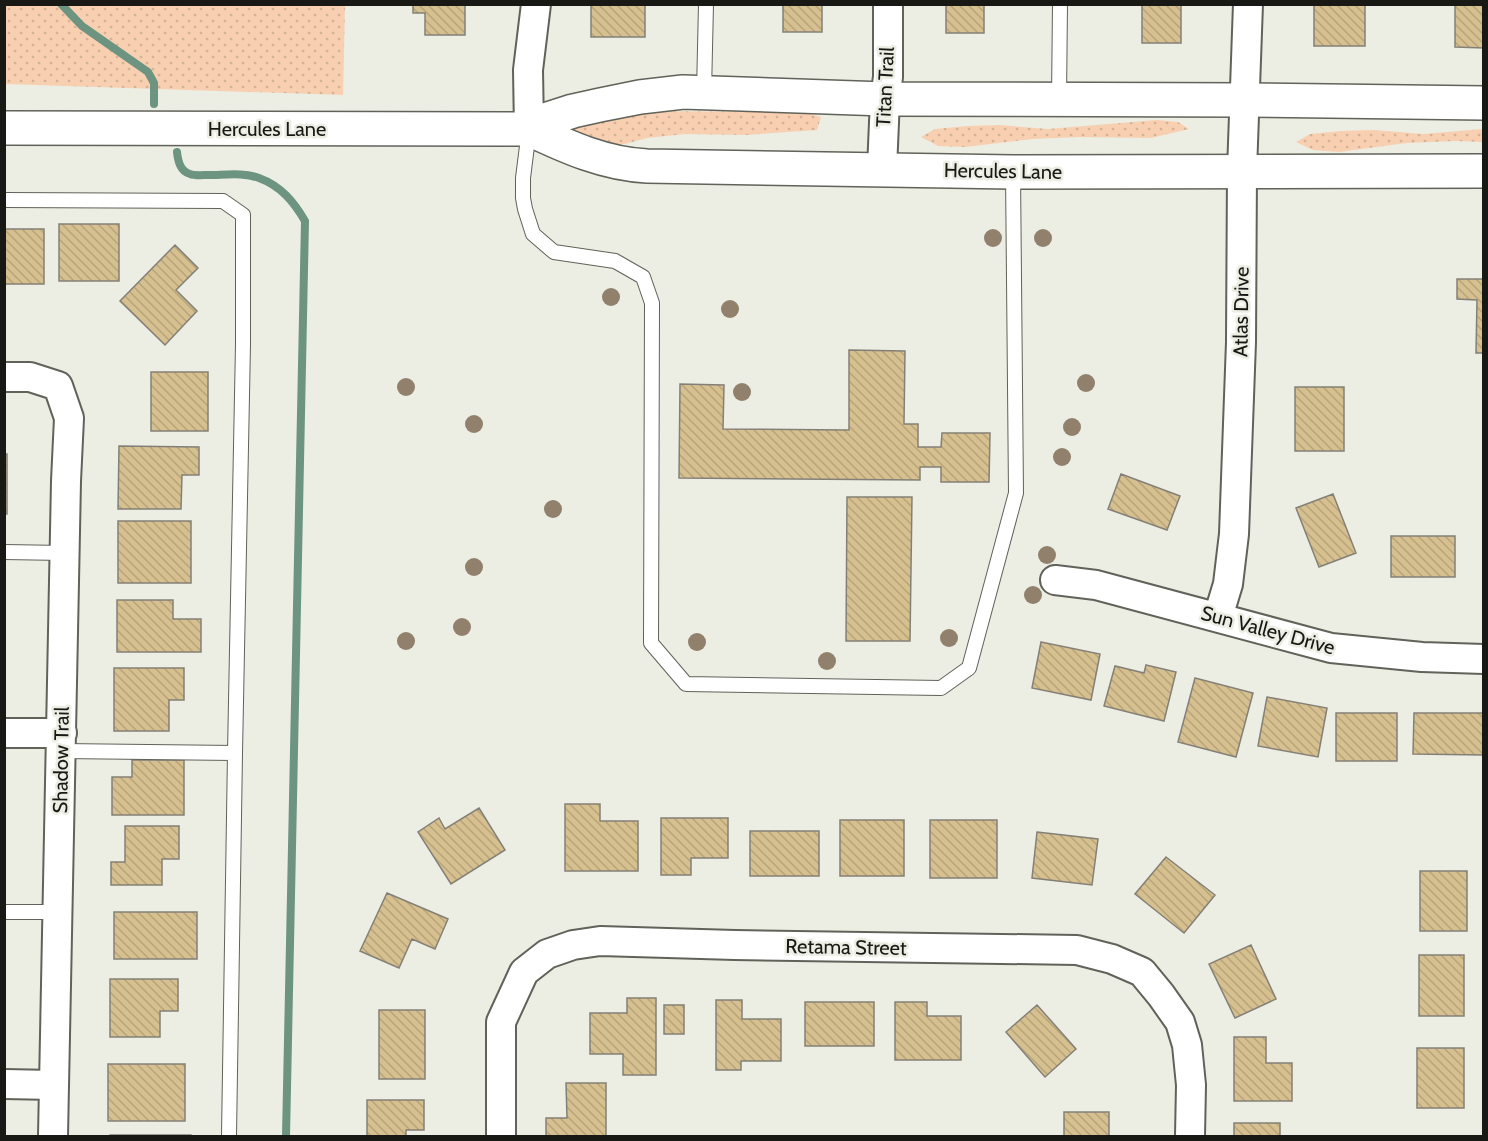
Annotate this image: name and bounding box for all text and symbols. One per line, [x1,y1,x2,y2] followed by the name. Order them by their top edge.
[871,46,899,128] street label: Titan Trail
[208,117,326,141] street label: Hercules Lane
[944,158,1062,184] street label: Hercules Lane
[1228,267,1254,357] street label: Atlas Drive
[1198,601,1338,659] street label: Sun Valley Drive
[48,706,74,814] street label: Shadow Trail
[785,934,907,960] street label: Retama Street

